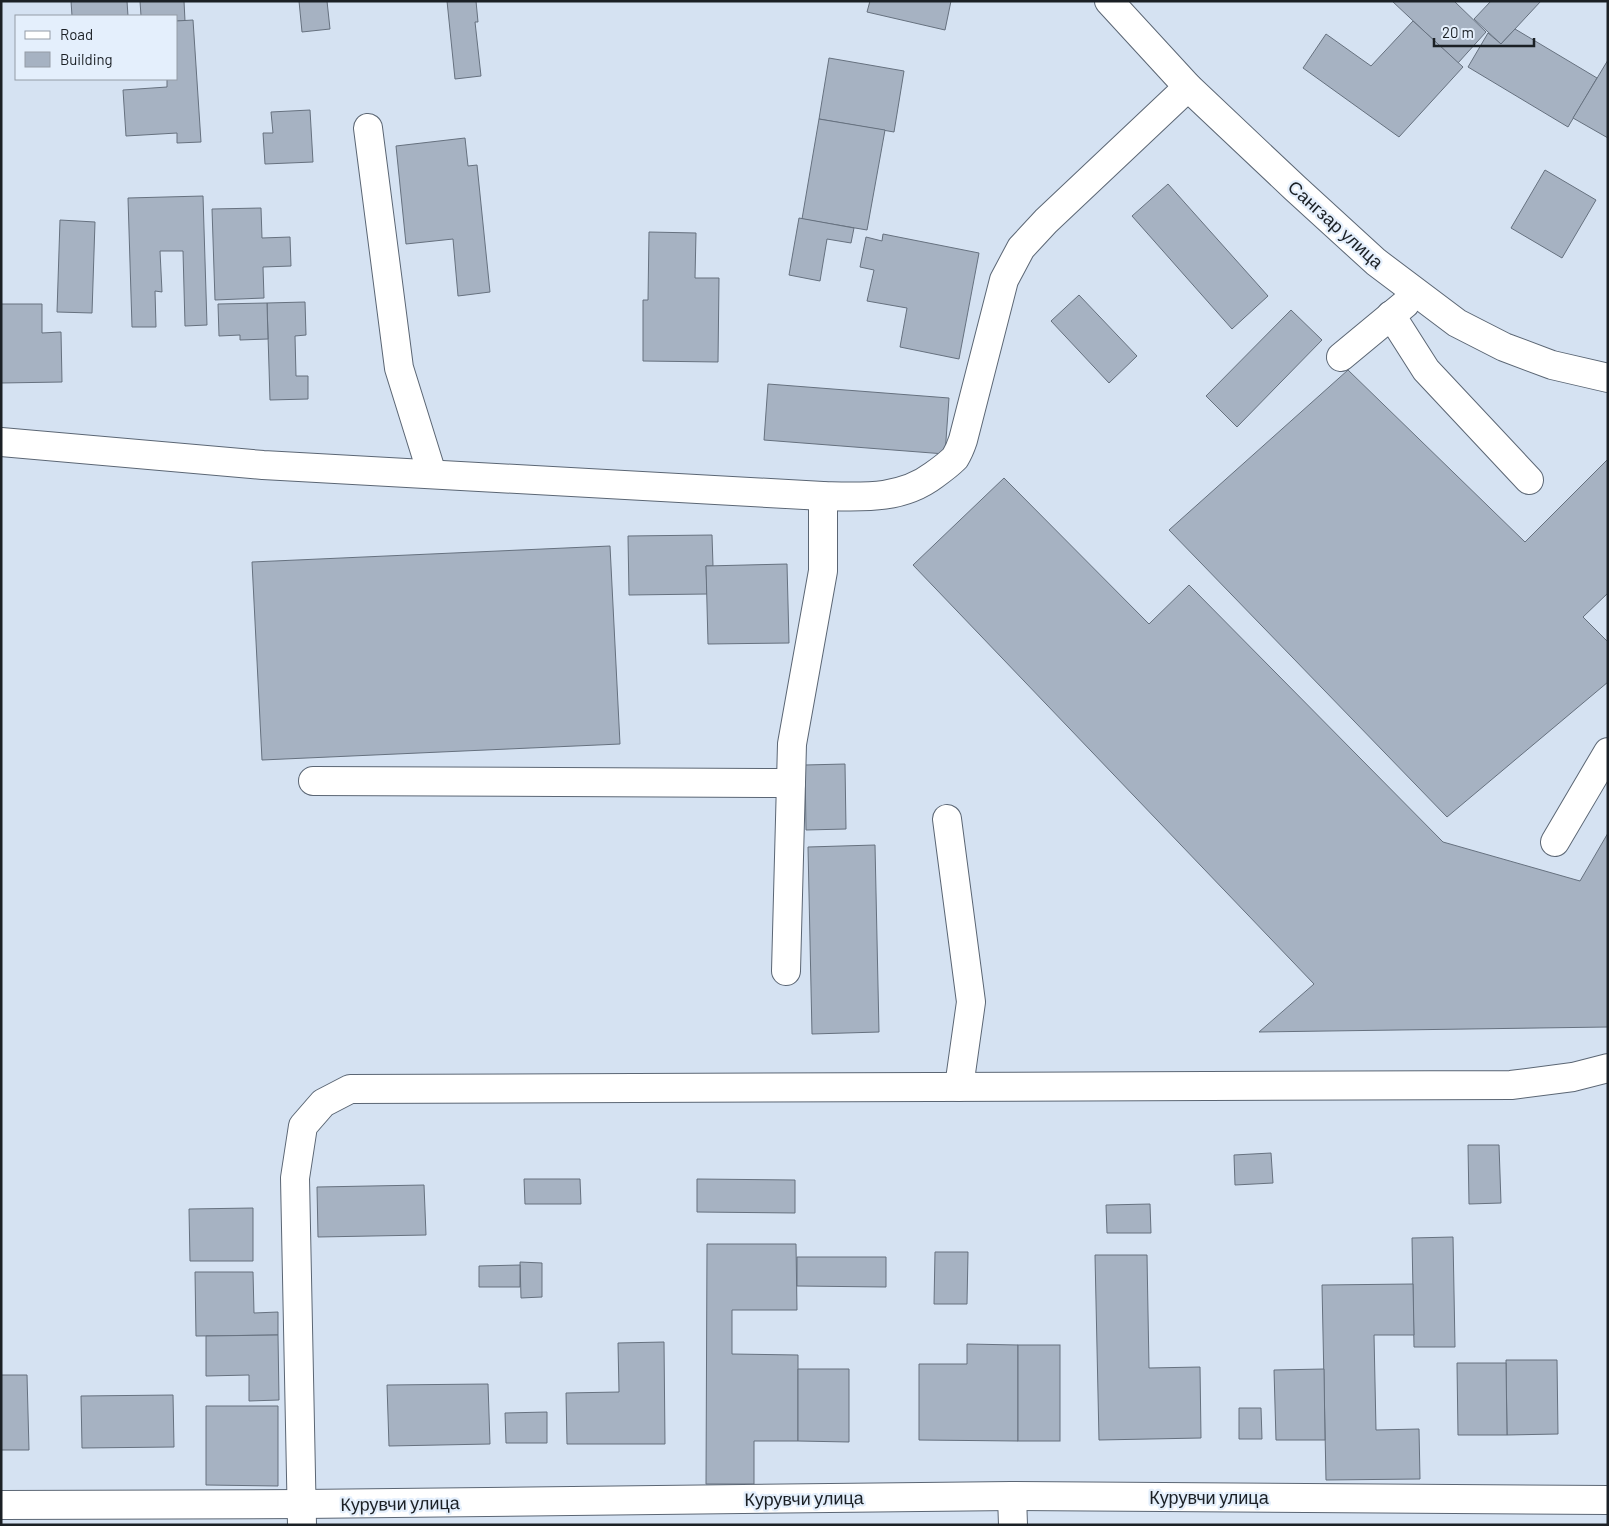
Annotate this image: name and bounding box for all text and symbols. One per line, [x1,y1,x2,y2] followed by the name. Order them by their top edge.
[15,15,178,80] legend
[1434,15,1534,47] scale bar
[1442,23,1474,41] text: 20 m
[60,25,93,43] text: Road
[60,50,113,68] text: Building
[1284,175,1389,273] street label: Сангзар улица
[744,1486,865,1510] street label: Курувчи улица
[1149,1486,1270,1508] street label: Курувчи улица
[340,1491,461,1515] street label: Курувчи улица

